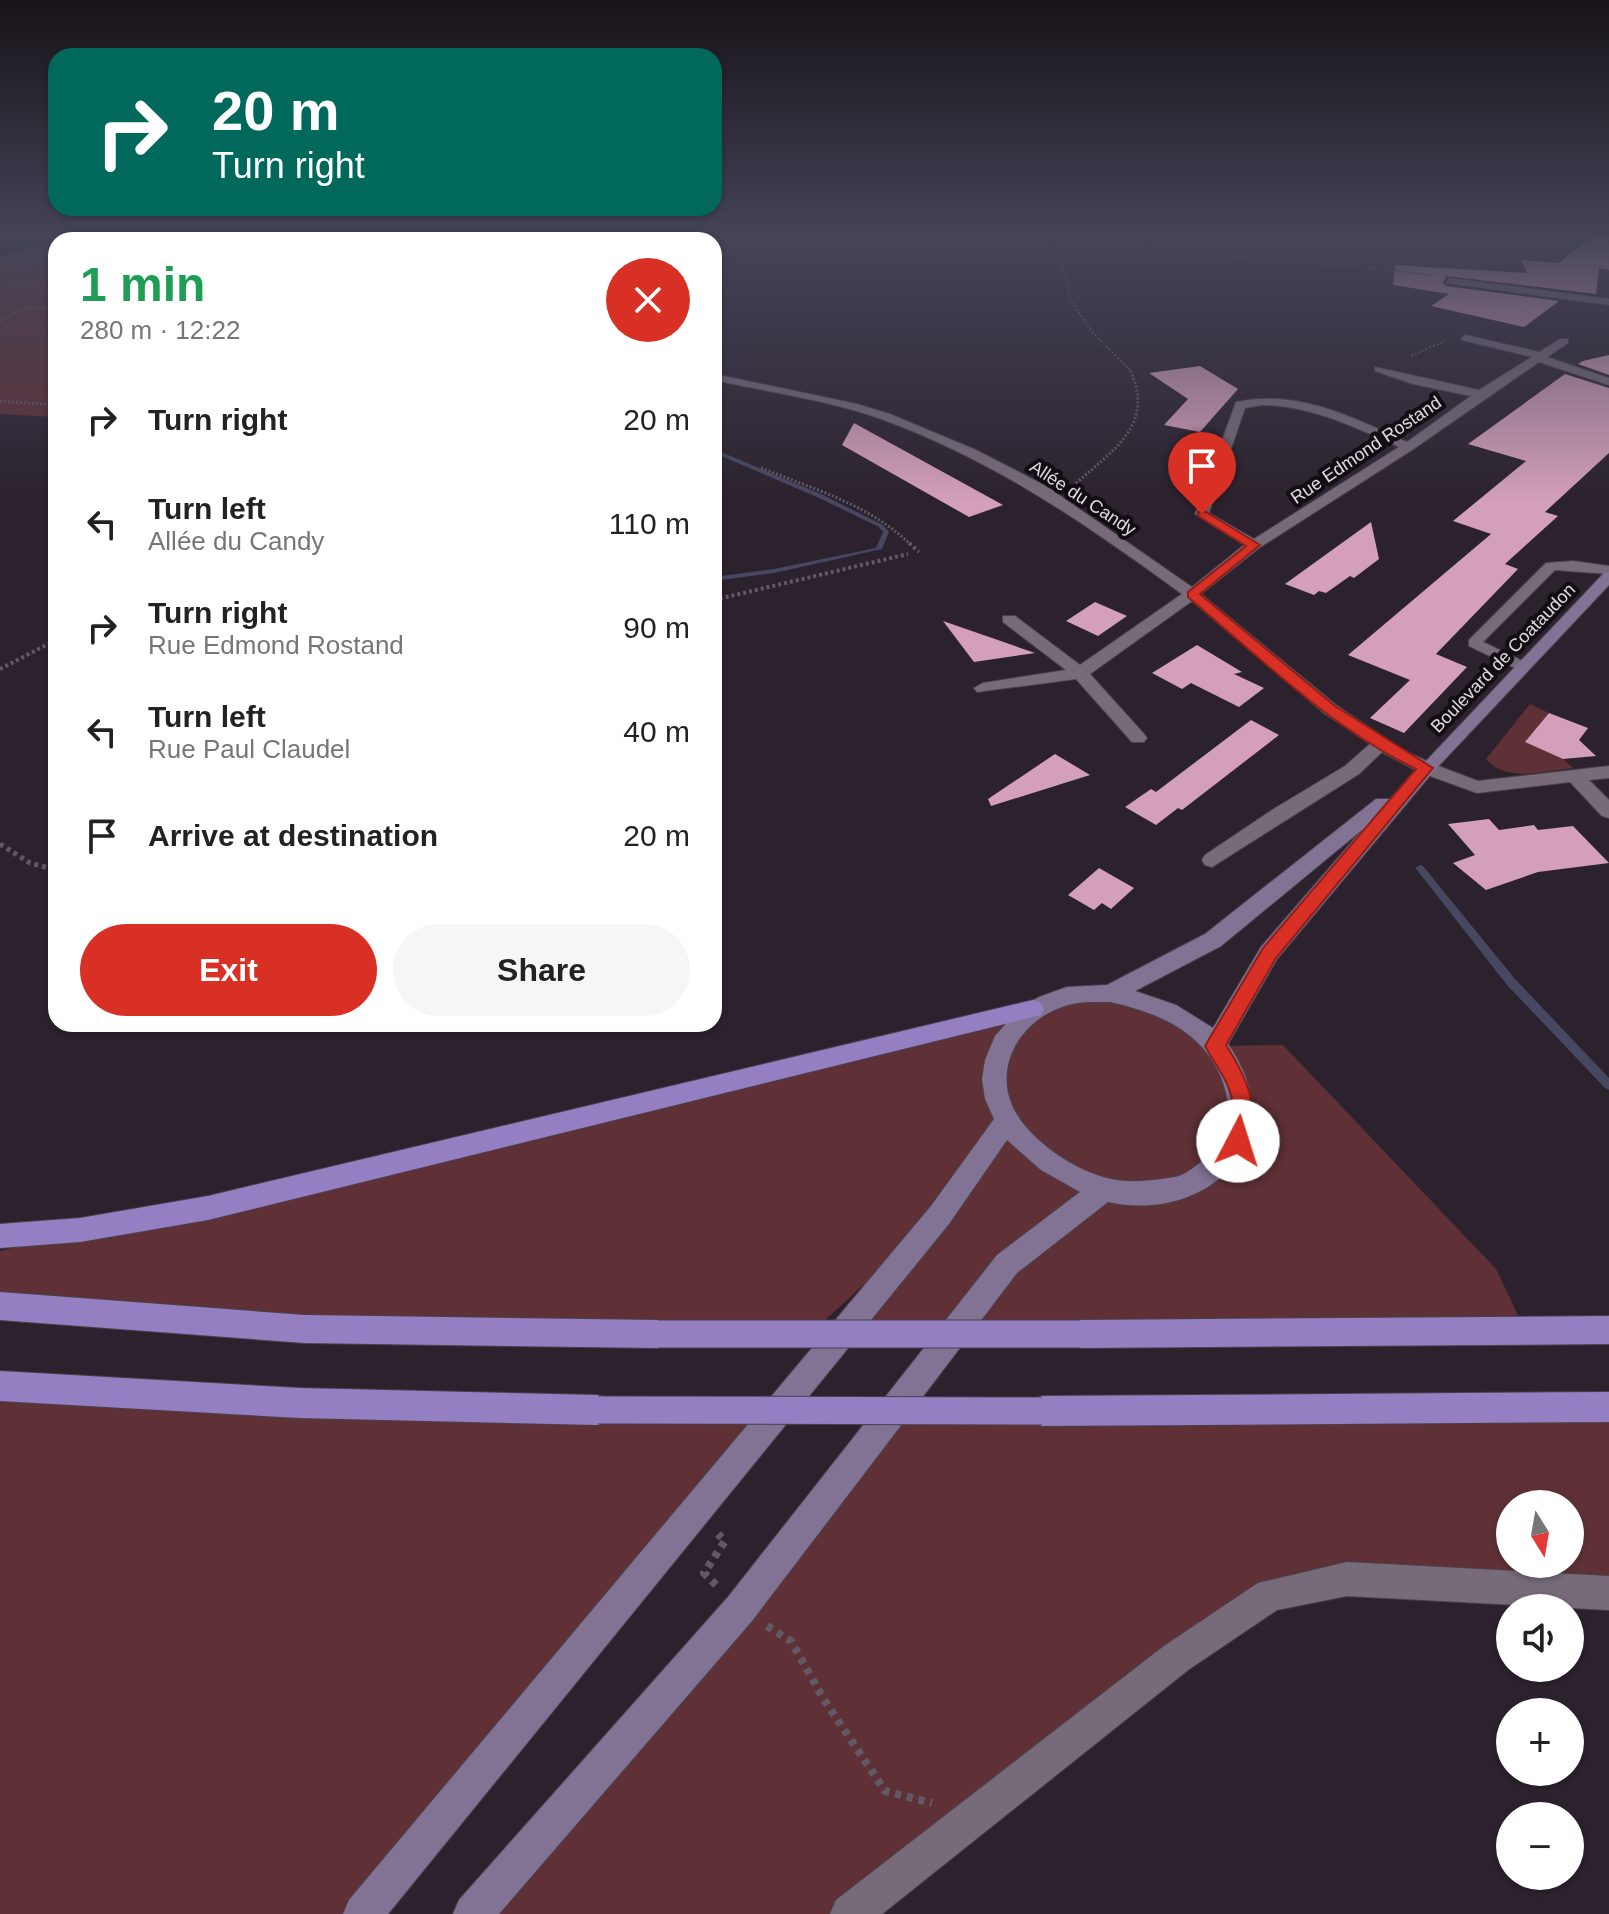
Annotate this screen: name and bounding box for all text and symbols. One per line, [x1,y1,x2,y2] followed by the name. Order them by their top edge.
[212,79,340,142] text: 20 m
[80,80,184,184] icon: right
[212,145,365,186] text: Turn right
[80,258,205,311] text: 1 min
[606,258,690,342] button: close
[80,315,240,345] text: 280 m · 12:22
[1287,392,1445,508] street label: Rue Edmond Rostand
[80,398,124,442] icon: right
[148,403,287,436] text: Turn right
[623,403,690,436] text: 20 m
[1168,432,1236,514] pin
[1180,444,1224,488] icon: arrive
[1026,456,1140,540] street label: Allée du Candy
[148,492,266,525] text: Turn left
[80,502,124,546] icon: left
[609,507,690,540] text: 110 m
[148,526,324,556] text: Allée du Candy
[1427,579,1579,737] street label: Boulevard de Coataudon
[148,596,287,629] text: Turn right
[80,606,124,650] icon: right
[623,611,690,644] text: 90 m
[148,630,404,660] text: Rue Edmond Rostand
[148,700,266,733] text: Turn left
[80,710,124,754] icon: left
[623,715,690,748] text: 40 m
[148,734,350,764] text: Rue Paul Claudel
[80,814,124,858] icon: arrive
[148,819,438,852] text: Arrive at destination
[623,819,690,852] text: 20 m
[80,924,377,1016] button: Exit
[393,924,690,1016] button: Share
[1196,1099,1280,1183] position arrow
[1496,1490,1584,1578] north arrow
[1496,1490,1584,1890] map controls
[1496,1594,1584,1682] button: sound
[1496,1698,1584,1786] button: +
[1496,1802,1584,1890] button: −

